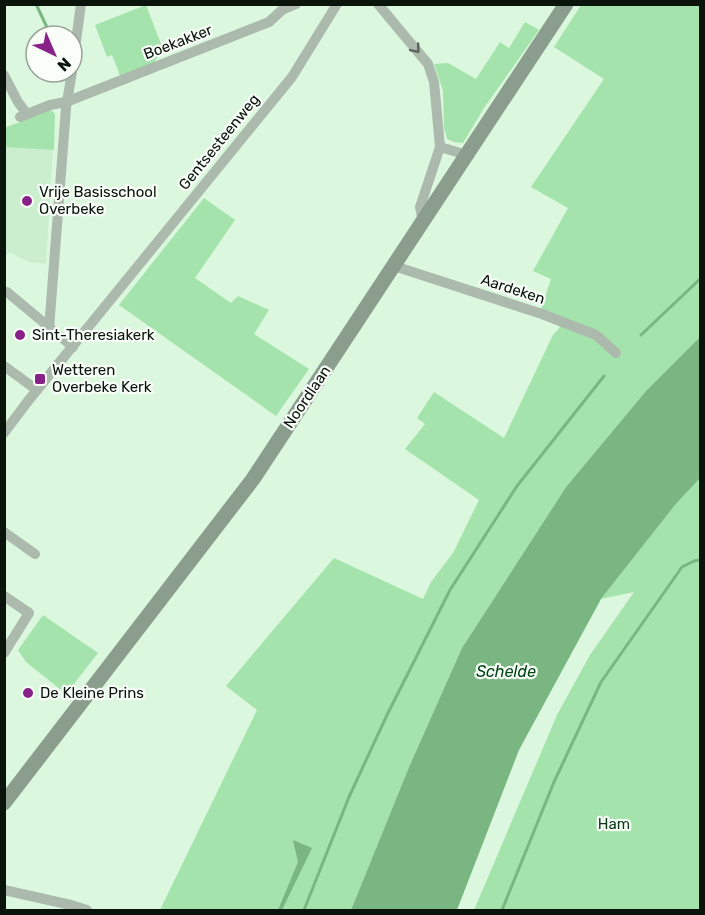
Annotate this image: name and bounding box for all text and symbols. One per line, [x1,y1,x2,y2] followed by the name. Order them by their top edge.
[141,21,215,63] street label: Boekakker
[24,24,84,84] north arrow
[409,42,420,53] one-way arrow
[53,54,75,75] text: N
[175,90,263,194] street label: Gentsesteenweg
[39,183,157,218] place label: Vrije Basisschool Overbeke
[20,194,34,208] marker: Vrije Basisschool Overbeke
[479,270,547,308] street label: Aardeken
[32,326,155,344] place label: Sint-Theresiakerk
[13,328,27,342] marker: Sint-Theresiakerk
[52,361,152,396] place label: Wetteren Overbeke Kerk
[280,362,334,432] street label: Noordlaan
[33,372,47,386] marker: Wetteren Overbeke Kerk
[476,662,536,681] water label: Schelde
[40,684,144,702] place label: De Kleine Prins
[21,686,35,700] marker: De Kleine Prins
[598,815,630,833] park label: Ham

